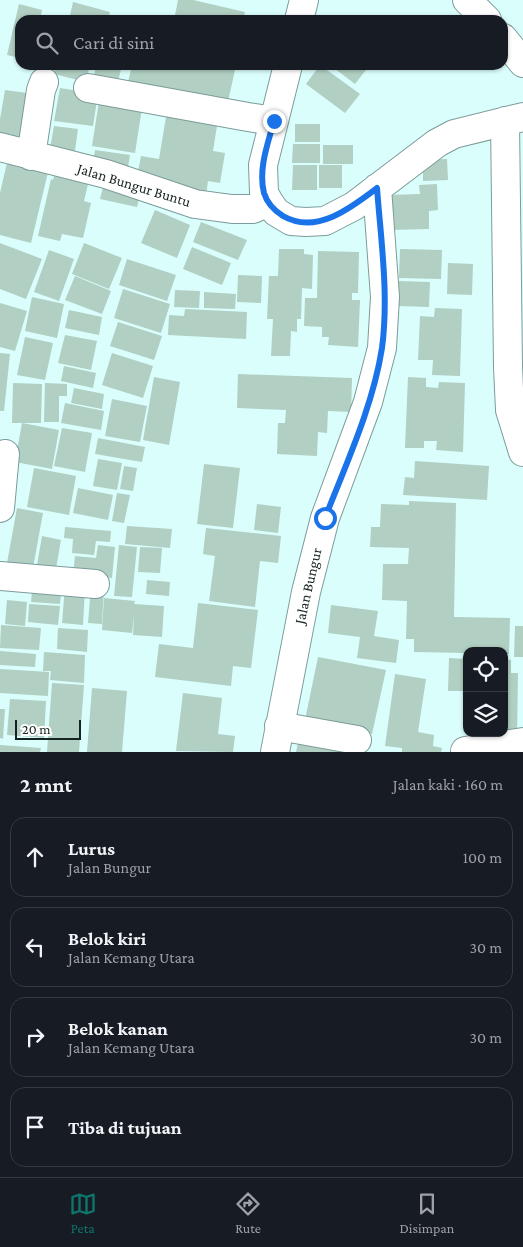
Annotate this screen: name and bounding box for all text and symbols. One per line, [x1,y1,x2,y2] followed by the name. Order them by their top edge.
[15,15,508,70] search box
[33,29,61,57] icon: search
[73,32,154,53] text: Cari di sini
[263,110,286,133] route end
[73,160,193,211] street label: Jalan Bungur Buntu
[314,507,337,530] route start
[291,546,326,628] street label: Jalan Bungur
[463,647,508,737] map controls
[463,647,508,692] button: locate
[463,692,508,737] button: layers
[15,717,81,740] scale bar
[22,721,50,737] text: 20 m
[20,773,72,797] text: 2 mnt
[393,776,503,793] text: Jalan kaki · 160 m
[68,838,115,859] text: Lurus
[21,843,49,871] icon: ahead
[463,849,502,866] text: 100 m
[68,859,151,876] text: Jalan Bungur
[68,928,146,949] text: Belok kiri
[21,933,49,961] icon: left
[470,939,502,956] text: 30 m
[68,949,195,966] text: Jalan Kemang Utara
[68,1018,168,1039] text: Belok kanan
[21,1023,49,1051] icon: right
[470,1029,502,1046] text: 30 m
[68,1039,195,1056] text: Jalan Kemang Utara
[21,1113,49,1141] icon: arrive
[68,1117,182,1138] text: Tiba di tujuan
[69,1190,97,1236] tab: Peta
[234,1190,262,1236] tab: Rute
[400,1190,454,1236] tab: Disimpan

